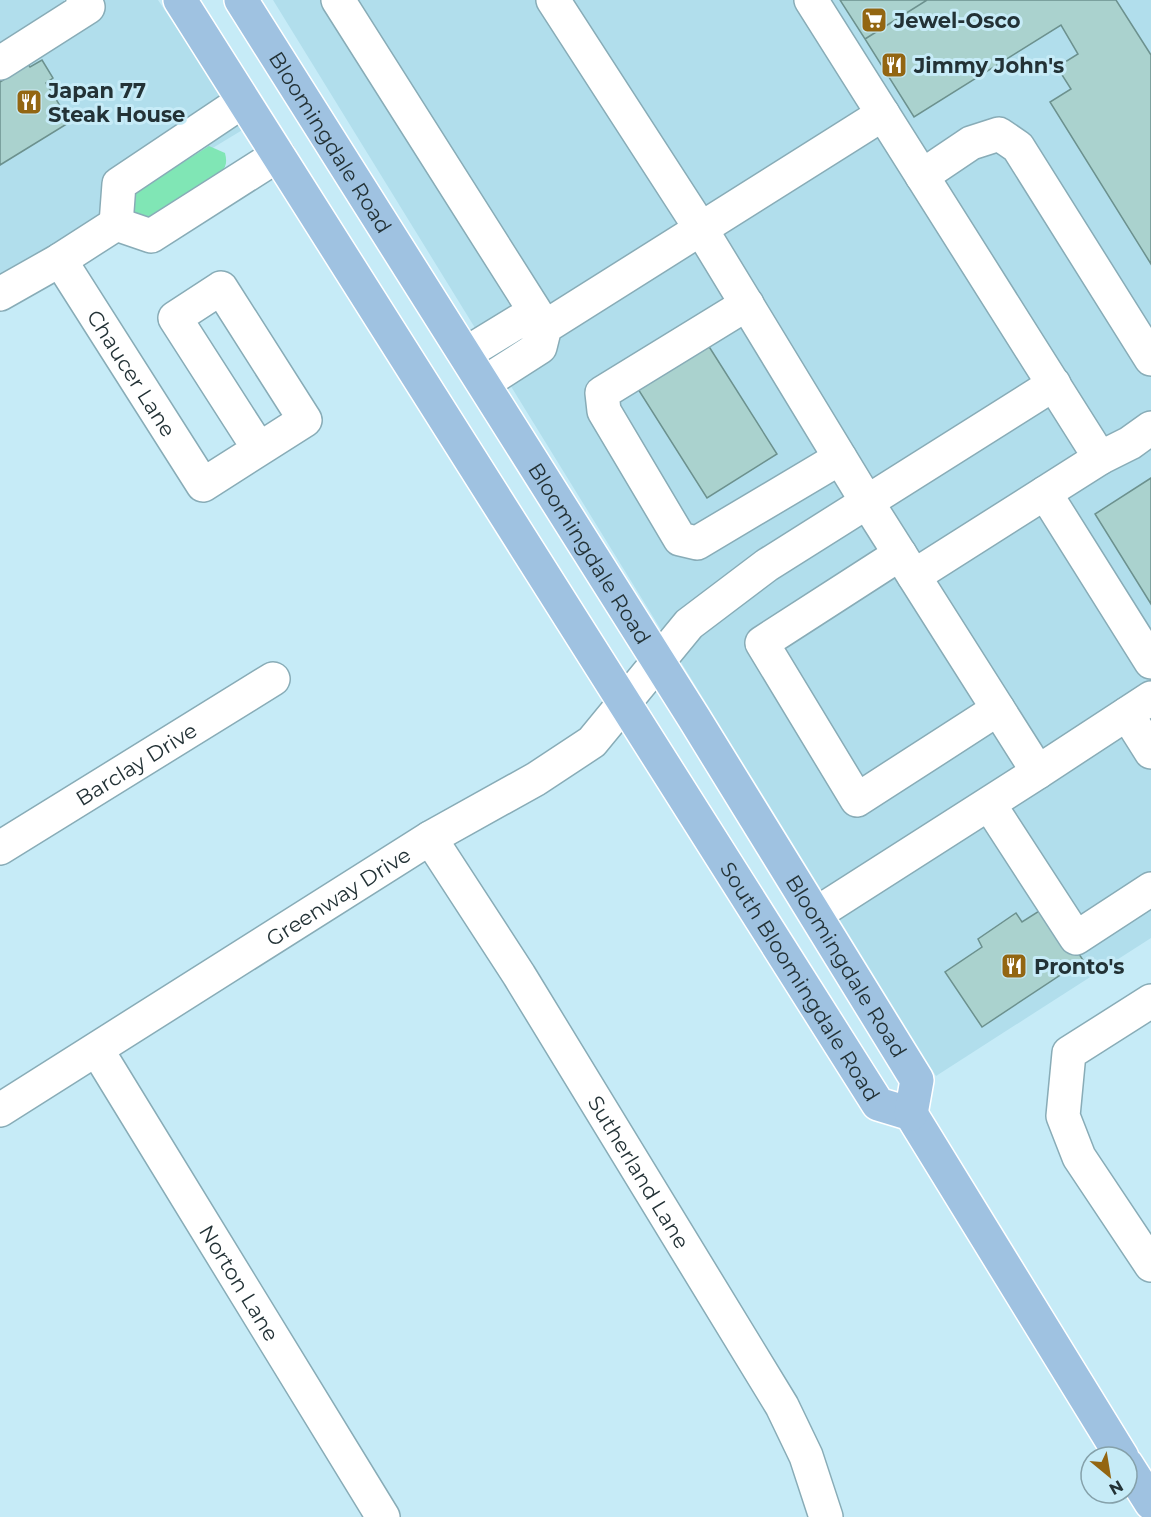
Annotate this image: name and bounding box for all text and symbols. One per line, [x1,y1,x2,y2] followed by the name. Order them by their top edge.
[859,5,889,35] supermarket icon: Jewel-Osco
[893,8,1021,33] place label: Jewel-Osco
[264,47,397,237] street label: Bloomingdale Road
[879,50,909,80] restaurant icon: Jimmy John's
[913,53,1064,78] place label: Jimmy John's
[47,78,185,127] place label: Japan 77 Steak House
[14,87,44,117] restaurant icon: Japan 77 Steak House
[82,305,181,441] street label: Chaucer Lane
[523,458,657,649] street label: Bloomingdale Road
[71,717,201,811] street label: Barclay Drive
[261,841,415,951] street label: Greenway Drive
[716,857,885,1106] street label: South Bloomingdale Road
[781,870,912,1062] street label: Bloomingdale Road
[999,951,1029,981] restaurant icon: Pronto's
[1034,954,1125,979] place label: Pronto's
[583,1091,695,1253] street label: Sutherland Lane
[195,1220,285,1345] street label: Norton Lane
[1079,1445,1139,1505] north arrow
[1106,1476,1127,1499] text: N

